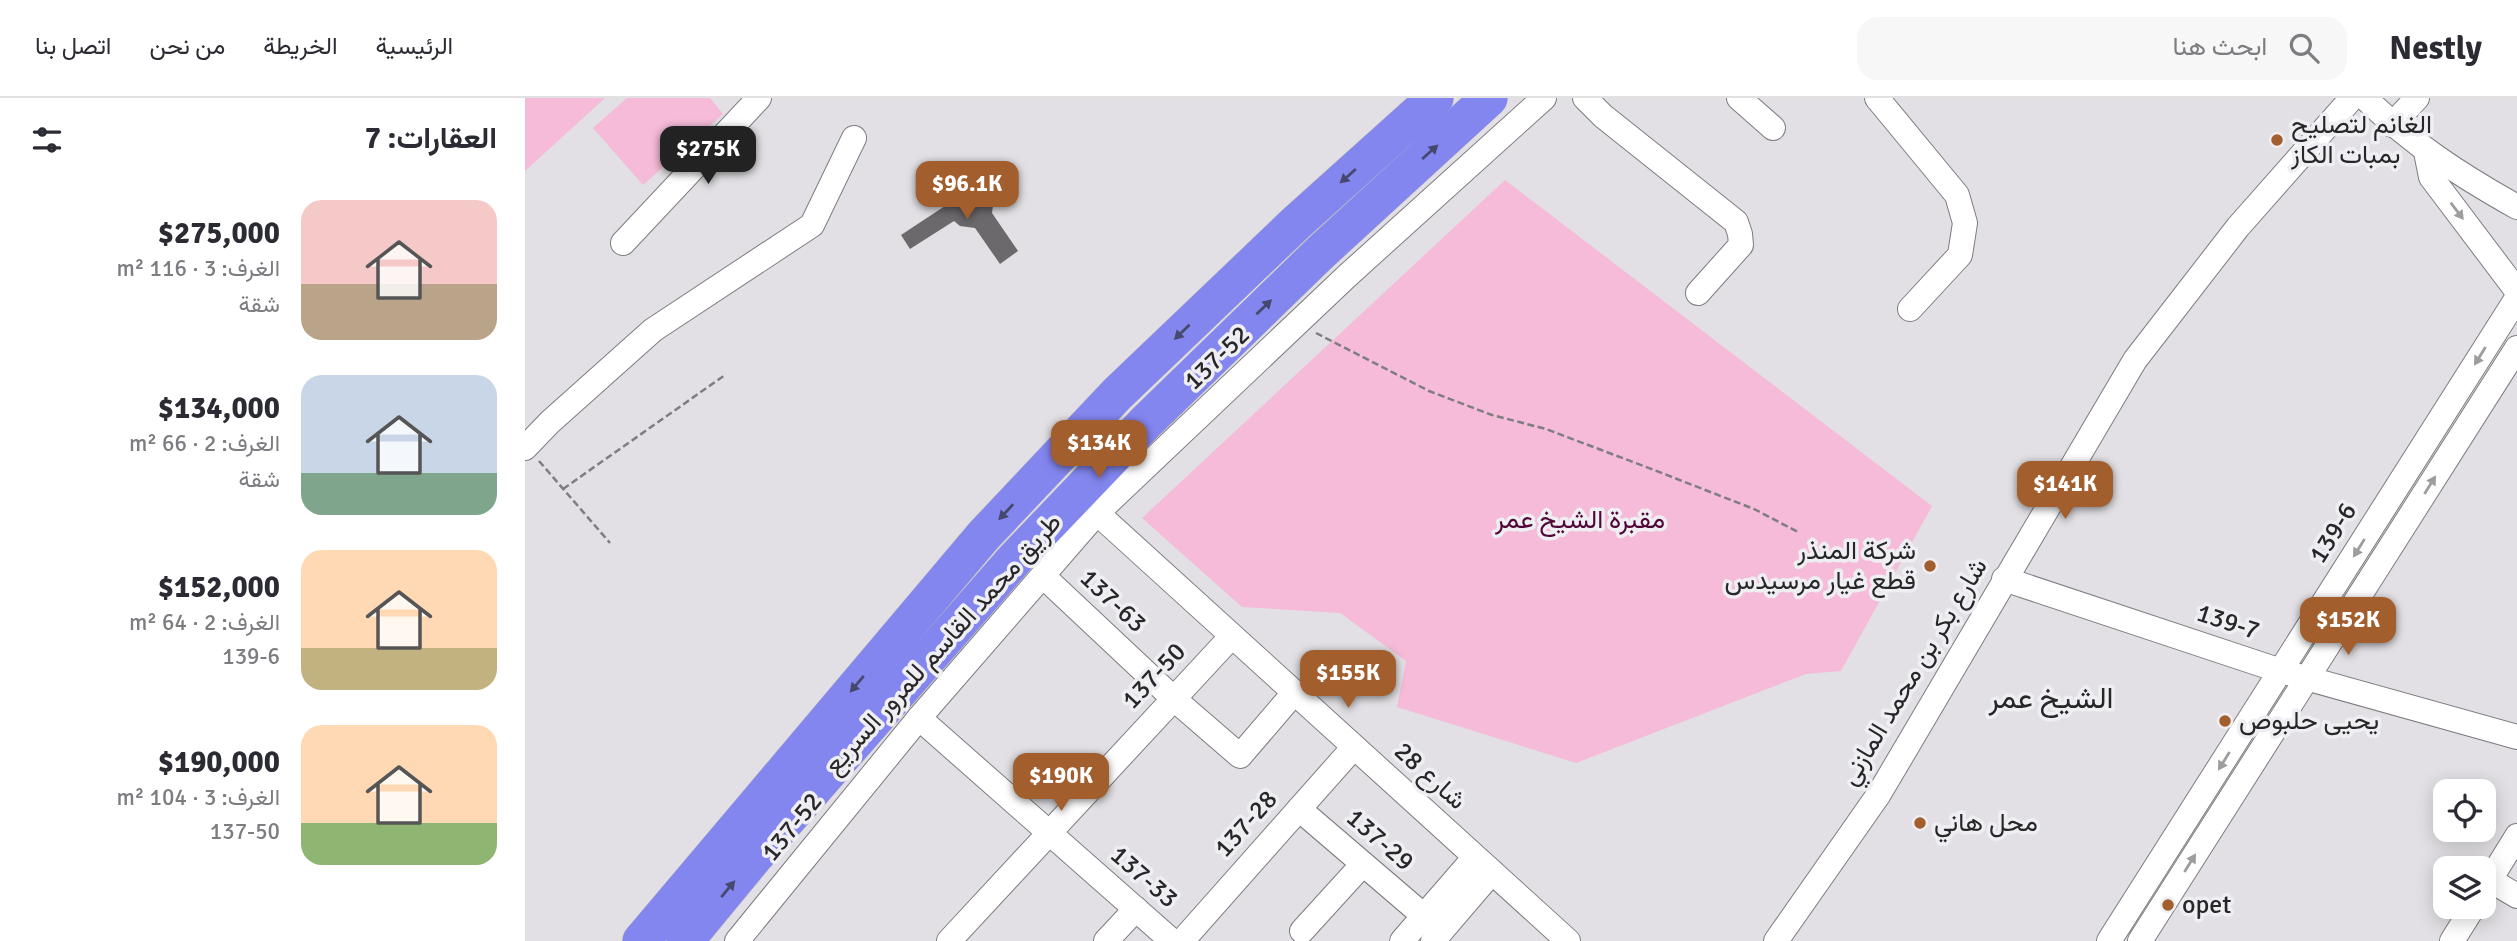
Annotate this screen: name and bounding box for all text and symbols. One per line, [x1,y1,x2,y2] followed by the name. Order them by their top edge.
[1857,17,2347,80] search box
[2389,28,2482,69] text: Nestly
[2285,29,2323,67] icon: search
[35,31,111,61] text: اتصل بنا
[149,31,225,61] text: من نحن
[263,31,338,61] text: الخريطة
[376,31,453,61] text: الرئيسية
[2172,31,2267,63] text: ابحث هنا
[2290,109,2432,171] place label: الغانم لتصليح بمبات الكاز
[365,120,497,157] text: العقارات: 7
[28,121,66,159] icon: filters
[659,126,757,186] pin: $275K
[2269,132,2285,148] marker: الغانم لتصليح بمبات الكاز
[676,134,740,163] text: $275K
[1421,144,1439,160] one-way arrow
[910,162,1024,221] pin: $96.1K
[1340,168,1357,184] one-way arrow
[932,169,1002,198] text: $96.1K
[2449,202,2464,220] one-way arrow
[158,215,280,252] text: $275,000
[357,228,441,312] icon: home
[117,254,280,283] text: الغرف: 3 · 116 m²
[238,290,280,319] text: شقة
[1255,300,1272,316] one-way arrow
[1177,319,1257,397] street label: 137-52
[1173,324,1191,340] one-way arrow
[2474,346,2487,365] one-way arrow
[158,390,280,427] text: $134,000
[357,403,441,487] icon: home
[1050,420,1148,480] pin: $134K
[1067,428,1131,457] text: $134K
[129,429,280,458] text: الغرف: 2 · 66 m²
[2016,462,2114,521] pin: $141K
[238,465,280,494] text: شقة
[2033,469,2097,498] text: $141K
[2424,475,2437,494] one-way arrow
[2302,497,2364,569] street label: 139-6
[998,503,1014,520] one-way arrow
[1494,504,1665,537] park label: مقبرة الشيخ عمر
[817,507,1069,782] street label: طريق محمد القاسم للمرور السريع
[1724,535,1916,598] place label: شركة المنذر قطع غيار مرسيدس
[2352,538,2365,558] one-way arrow
[1833,553,1998,794] street label: شارع بكر بن محمد المازني
[1922,558,1938,574] marker: شركة المنذر قطع غيار مرسيدس
[1073,562,1153,640] street label: 137-63
[158,569,280,606] text: $152,000
[357,578,441,662] icon: home
[2193,597,2263,647] street label: 139-7
[2299,598,2397,657] pin: $152K
[2316,605,2380,634] text: $152K
[129,608,280,637] text: الغرف: 2 · 64 m²
[1115,636,1193,716] street label: 137-50
[222,642,280,671] text: 139-6
[1299,650,1397,710] pin: $155K
[1316,658,1380,687] text: $155K
[850,676,865,693] one-way arrow
[1987,680,2114,718] district label: الشيخ عمر
[2239,705,2379,737] place label: يحيى حلبوص
[2217,713,2233,729] marker: يحيى حلبوص
[1387,735,1473,817] street label: شارع 28
[158,744,280,781] text: $190,000
[2218,751,2231,771] one-way arrow
[357,753,441,837] icon: home
[1012,754,1110,813] pin: $190K
[1029,761,1093,790] text: $190K
[2433,779,2496,919] map controls
[2433,779,2496,842] button: locate
[117,783,280,812] text: الغرف: 3 · 104 m²
[1208,784,1284,864] street label: 137-28
[755,786,829,868] street label: 137-52
[1340,802,1420,878] street label: 137-29
[1934,807,2038,843] place label: محل هاني
[1912,815,1928,831] marker: محل هاني
[210,817,280,846] text: 137-50
[1104,839,1184,915] street label: 137-33
[2183,853,2196,872] one-way arrow
[2433,856,2496,919] button: layers
[721,880,736,898] one-way arrow
[2182,889,2231,921] place label: opet
[2160,897,2176,913] marker: opet

